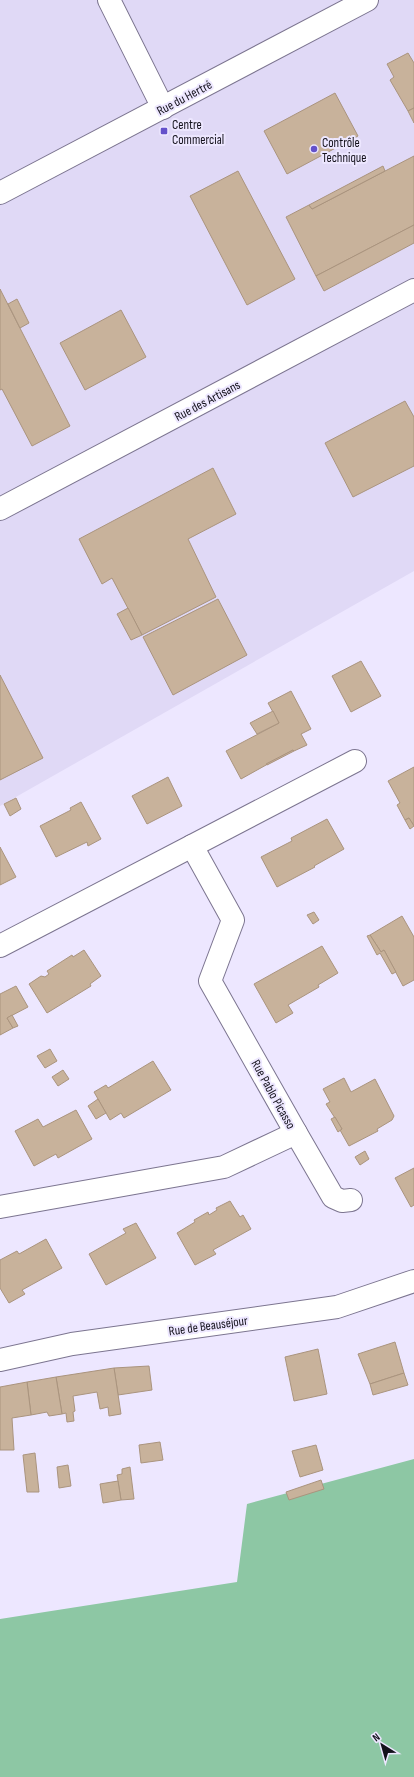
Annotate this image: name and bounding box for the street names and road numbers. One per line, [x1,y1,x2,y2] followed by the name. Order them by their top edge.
[154,77,215,119] street label: Rue du Hertré
[172,377,243,425] street label: Rue des Artisans
[247,1057,299,1132] street label: Rue Pablo Picasso
[168,1312,249,1339] street label: Rue de Beauséjour

